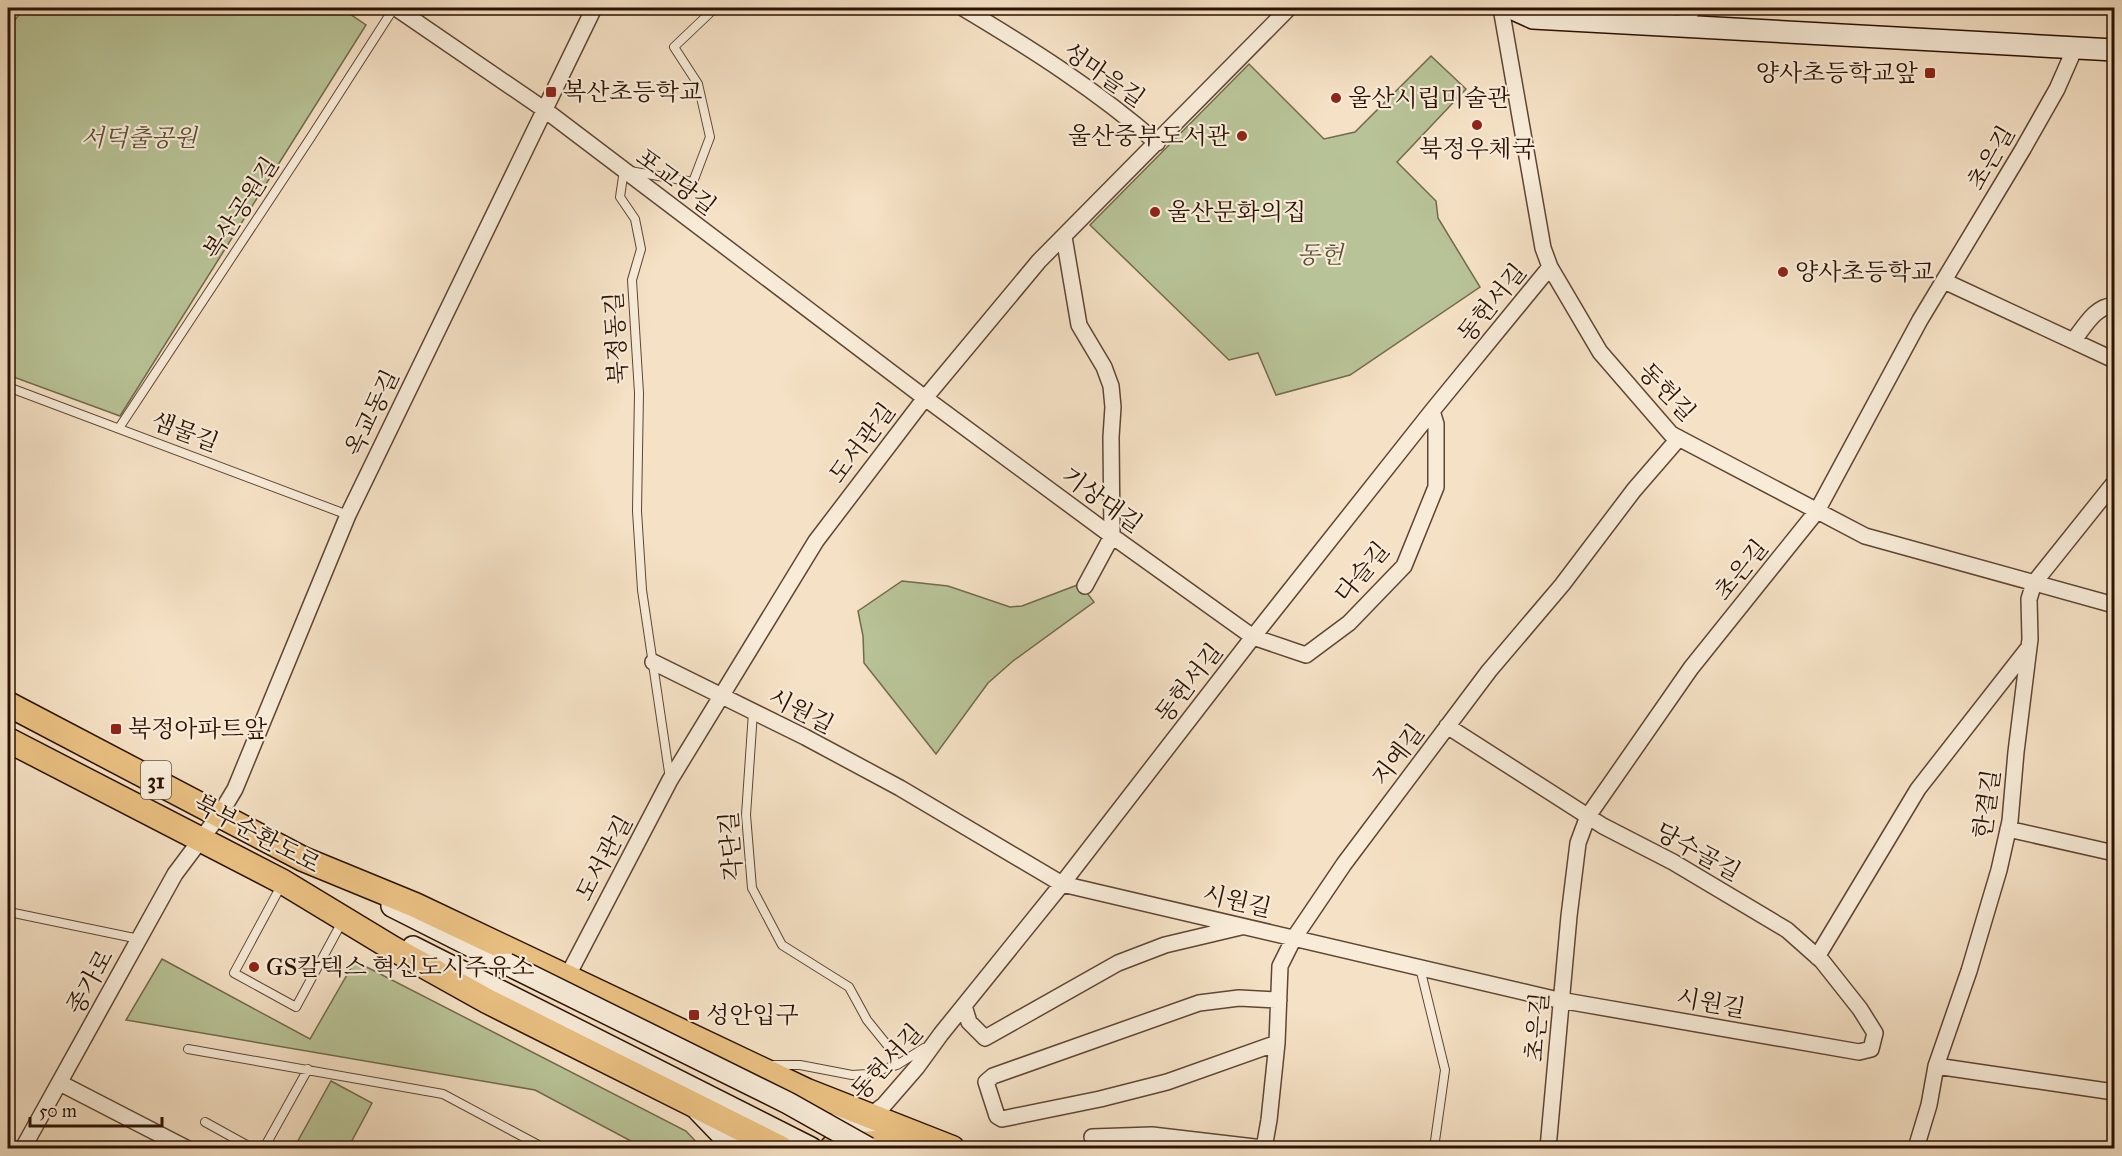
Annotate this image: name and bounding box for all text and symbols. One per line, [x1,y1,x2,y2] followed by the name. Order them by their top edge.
[1057,36,1151,114] street label: 성마을길
[1756,58,1918,88] place label: 양사초등학교앞
[1923,66,1937,80] marker: 양사초등학교앞
[563,77,702,107] place label: 복산초등학교
[1348,83,1510,113] place label: 울산시립미술관
[544,85,558,99] marker: 복산초등학교
[1329,91,1343,105] marker: 울산시립미술관
[1470,118,1484,132] marker: 북정우체국
[1961,120,2021,196] street label: 초은길
[1068,121,1230,151] place label: 울산중부도서관
[81,123,199,153] park label: 서덕출공원
[1235,129,1249,143] marker: 울산중부도서관
[1419,134,1535,164] place label: 북정우체국
[630,142,722,222] street label: 포교당길
[197,151,285,265] street label: 복산공원길
[1167,197,1306,227] place label: 울산문화의집
[1148,205,1162,219] marker: 울산문화의집
[1297,240,1345,270] park label: 동헌
[1795,257,1934,287] place label: 양사초등학교
[1451,258,1533,348] street label: 동헌서길
[1776,265,1790,279] marker: 양사초등학교
[599,291,633,385] street label: 북정동길
[1632,357,1702,427] street label: 동헌길
[338,365,406,461] street label: 옥교동길
[822,397,902,489] street label: 도서관길
[147,406,223,458] street label: 샘물길
[1056,461,1148,539] street label: 기상대길
[1707,534,1775,606] street label: 초은길
[1328,536,1396,608] street label: 다슬길
[1149,637,1229,729] street label: 동헌서길
[763,682,839,740] street label: 시원길
[128,714,267,744] place label: 북정아파트앞
[1365,718,1431,792] street label: 지예길
[109,722,123,736] marker: 북정아파트앞
[141,761,171,799] road number: 31
[1967,767,2007,841] street label: 한결길
[189,788,325,880] street label: 북부순환도로
[569,810,639,906] street label: 도서관길
[714,810,748,882] street label: 각단길
[1650,816,1746,888] street label: 당수골길
[1200,879,1274,923] street label: 시원길
[60,944,120,1020] street label: 종가로
[266,952,534,982] place label: GS칼텍스 혁신도시주유소
[247,960,261,974] marker: GS칼텍스 혁신도시주유소
[1674,982,1748,1024] street label: 시원길
[1519,991,1555,1063] street label: 초은길
[706,1000,799,1030] place label: 성안입구
[687,1008,701,1022] marker: 성안입구
[845,1017,929,1107] street label: 동헌서길
[30,1090,162,1128] scale bar
[39,1100,77,1122] text: 50 m

